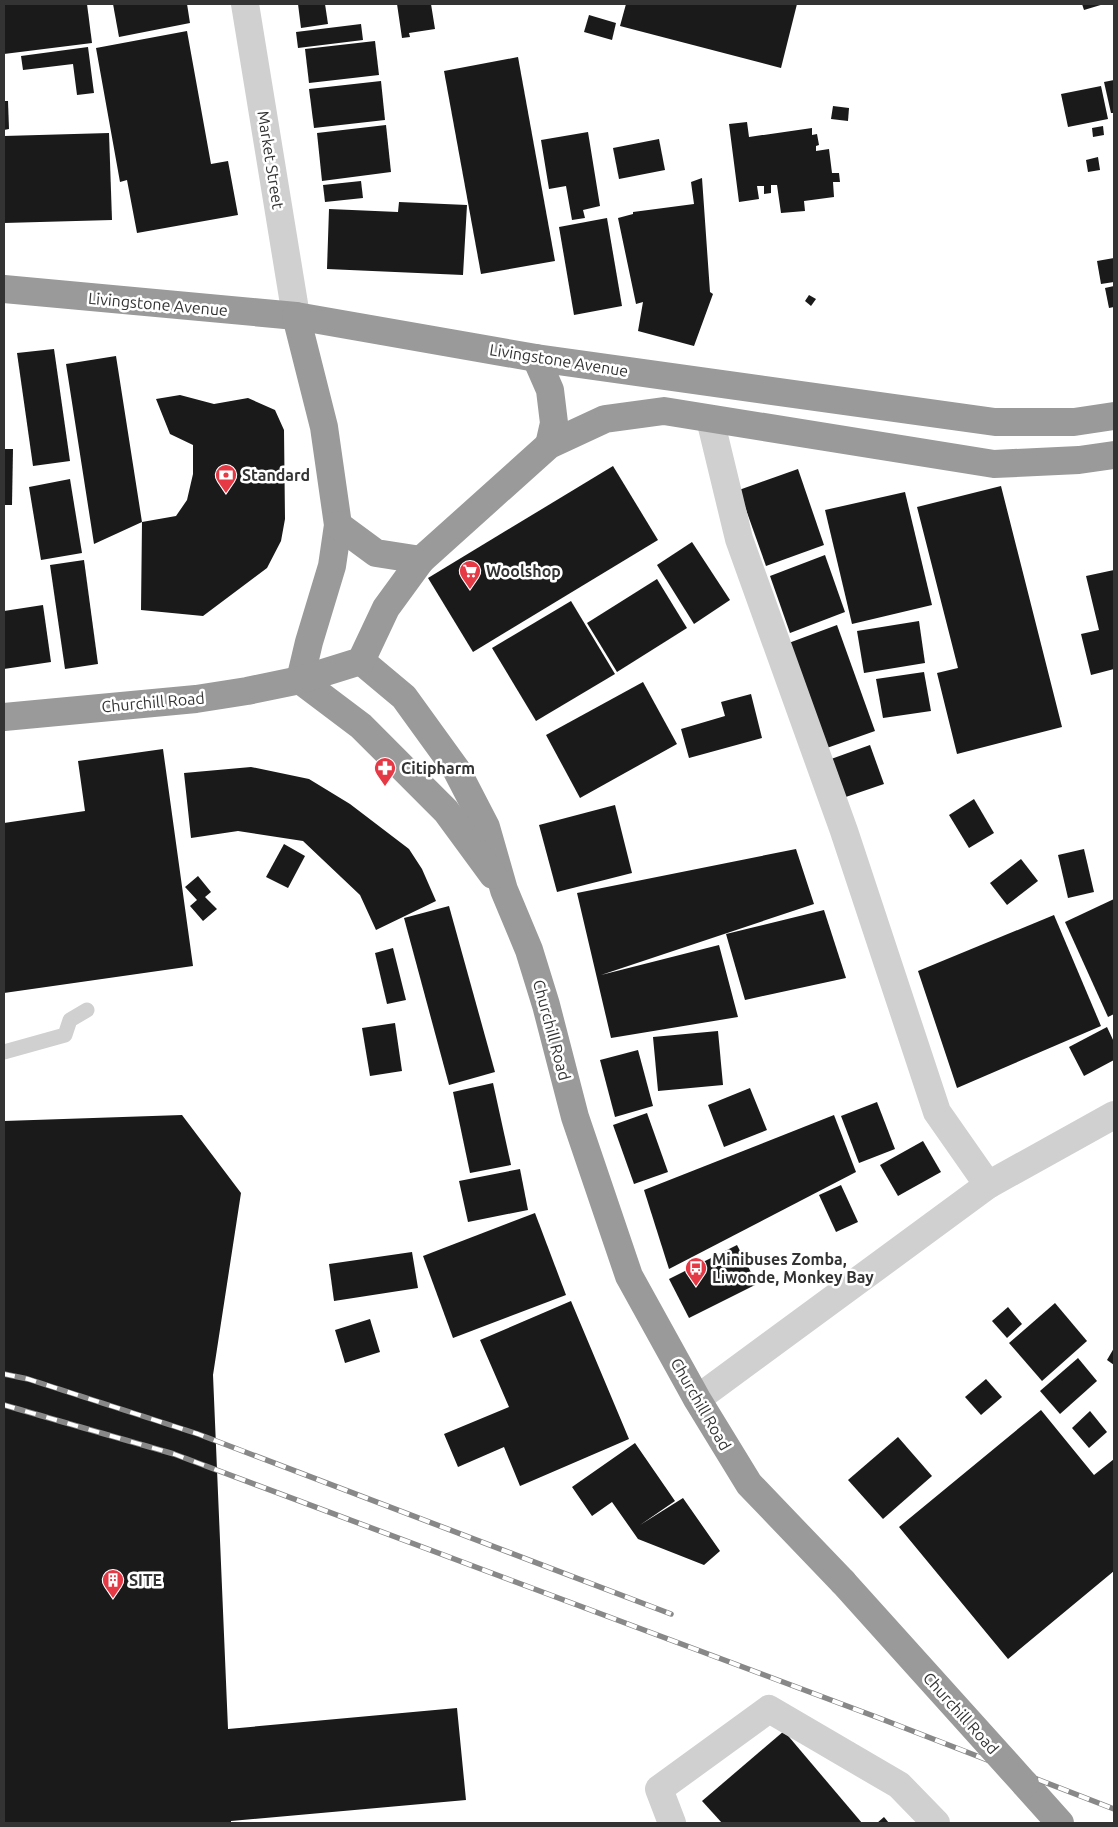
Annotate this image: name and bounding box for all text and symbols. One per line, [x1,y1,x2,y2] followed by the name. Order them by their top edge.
[254,109,288,211] street label: Market Street
[87,289,229,319] street label: Livingstone Avenue
[488,340,630,380] street label: Livingstone Avenue
[214,463,238,494] bank icon: Standard
[242,466,310,484] place label: Standard
[458,559,482,590] supermarket icon: Woolshop
[486,562,561,580] place label: Woolshop
[101,689,205,715] street label: Churchill Road
[373,756,397,787] pharmacy icon: Citipharm
[401,759,475,777] place label: Citipharm
[530,978,574,1082] street label: Churchill Road
[712,1250,874,1286] place label: Minibuses Zomba, Liwonde, Monkey Bay
[684,1256,708,1287] bus stop icon: Minibuses Zomba, Liwonde, Monkey Bay
[667,1355,735,1453] street label: Churchill Road
[101,1568,125,1599] building icon: SITE
[129,1571,162,1589] place label: SITE
[920,1669,1002,1757] street label: Churchill Road

